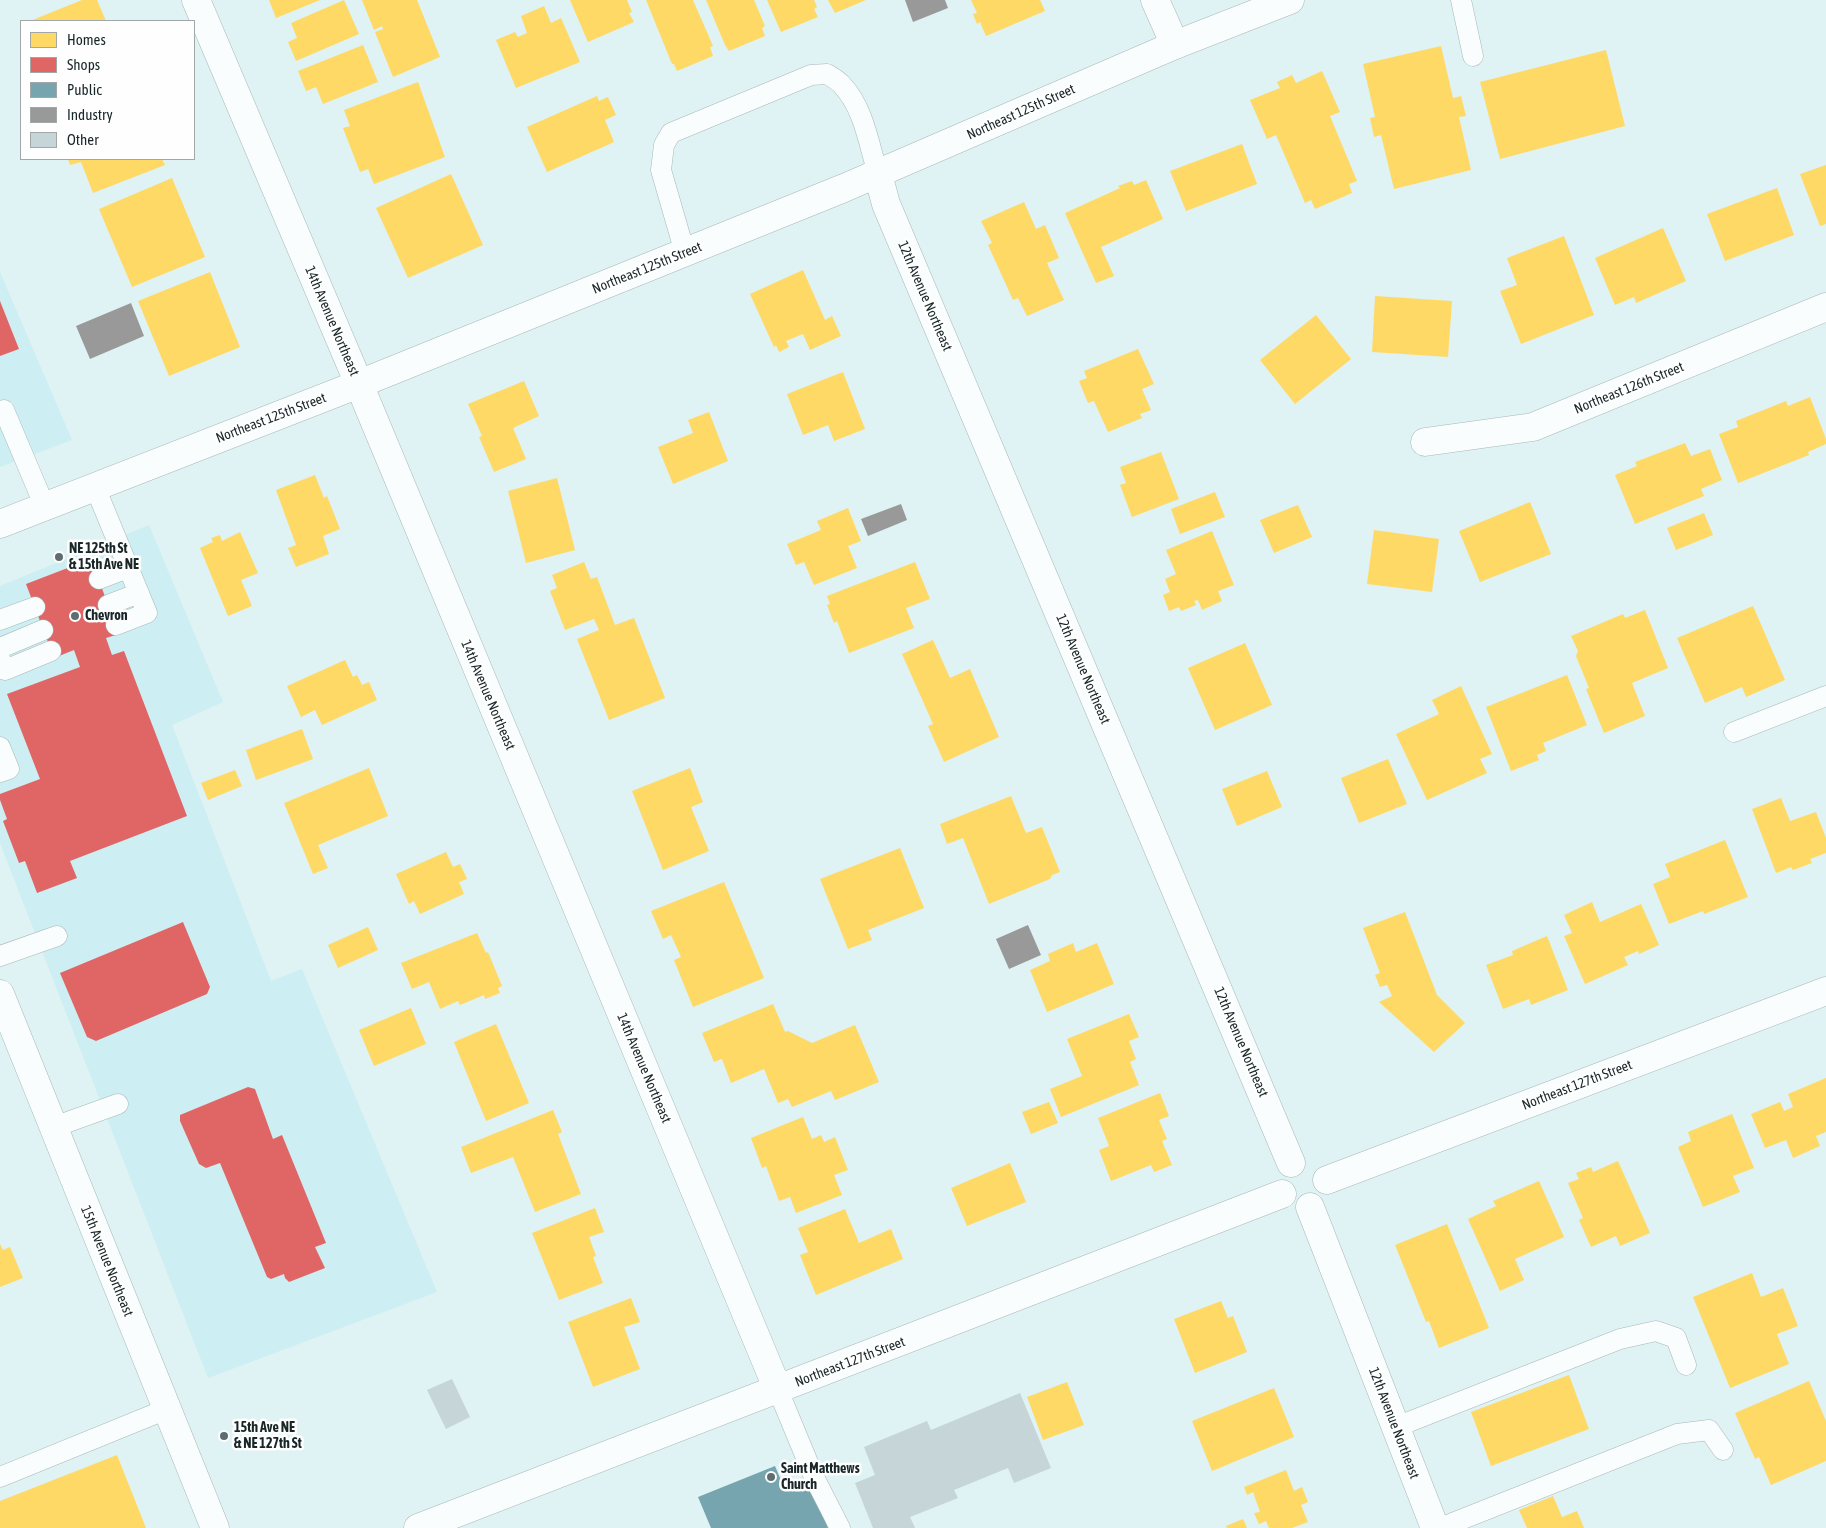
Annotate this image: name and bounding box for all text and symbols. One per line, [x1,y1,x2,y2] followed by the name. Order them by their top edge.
[20,20,195,160] legend
[67,31,106,48] text: Homes
[67,56,100,73] text: Shops
[67,81,102,98] text: Public
[964,81,1078,143] street label: Northeast 125th Street
[67,106,113,123] text: Industry
[67,131,99,148] text: Other
[590,238,704,298] street label: Northeast 125th Street
[894,238,956,354] street label: 12th Avenue Northeast
[301,263,363,379] street label: 14th Avenue Northeast
[1572,358,1686,418] street label: Northeast 126th Street
[214,389,328,447] street label: Northeast 125th Street
[69,541,139,574] place label: NE 125th St & 15th Ave NE
[53,551,65,563] marker: NE 125th St & 15th Ave NE
[85,608,128,624] place label: Chevron
[69,610,81,622] marker: Chevron
[1052,611,1114,727] street label: 12th Avenue Northeast
[457,637,519,753] street label: 14th Avenue Northeast
[1210,984,1272,1100] street label: 12th Avenue Northeast
[613,1010,675,1126] street label: 14th Avenue Northeast
[1520,1056,1634,1114] street label: Northeast 127th Street
[77,1203,137,1319] street label: 15th Avenue Northeast
[793,1333,907,1391] street label: Northeast 127th Street
[1365,1365,1423,1481] street label: 12th Avenue Northeast
[234,1420,302,1452] place label: 15th Ave NE & NE 127th St
[218,1430,230,1442] marker: 15th Ave NE & NE 127th St
[781,1461,860,1494] place label: Saint Matthews Church
[765,1471,777,1483] marker: Saint Matthews Church

